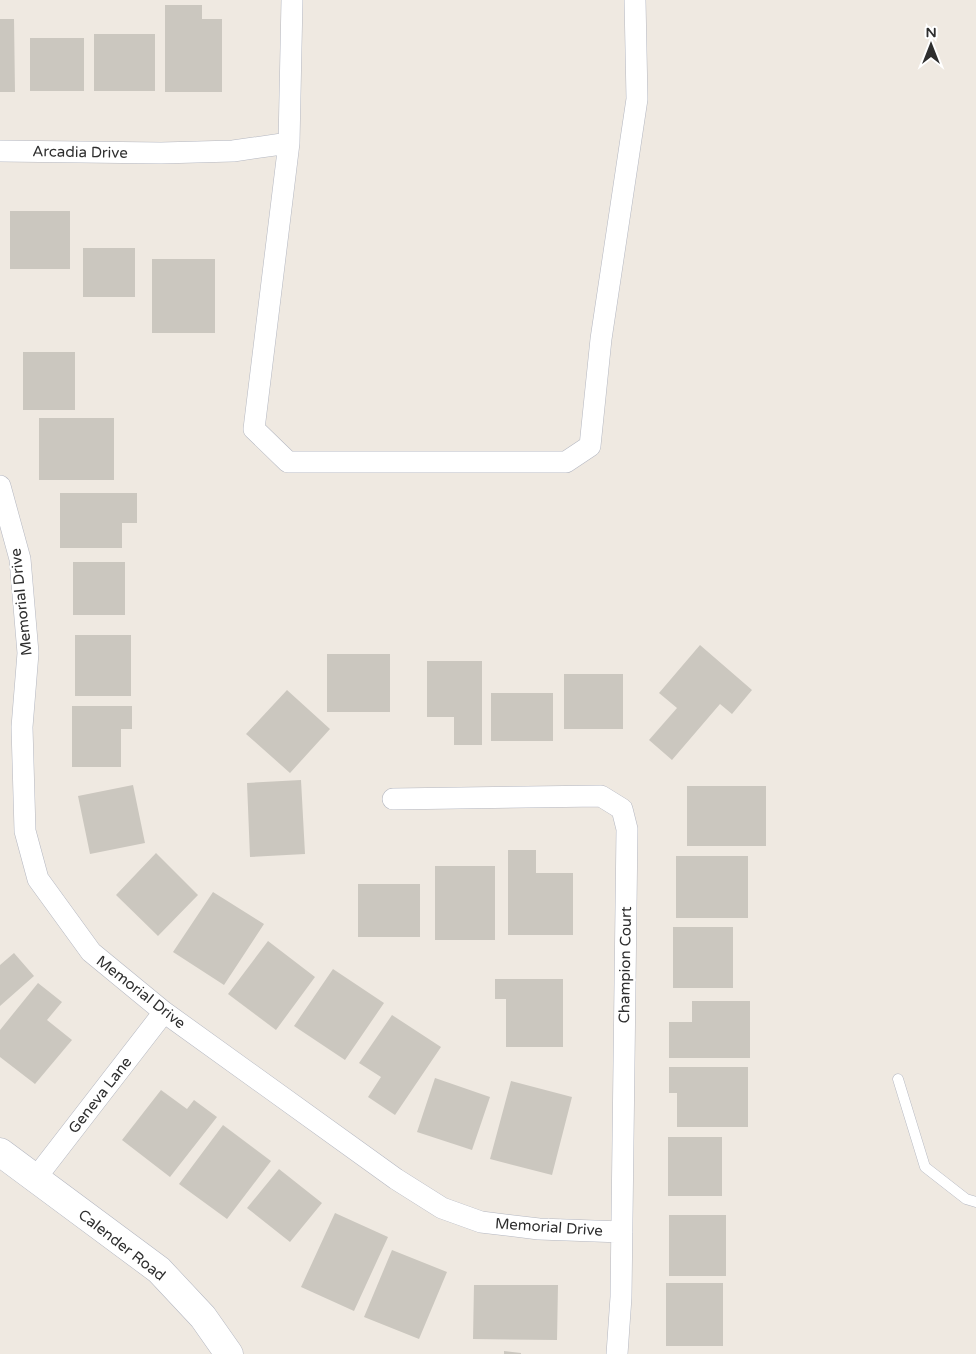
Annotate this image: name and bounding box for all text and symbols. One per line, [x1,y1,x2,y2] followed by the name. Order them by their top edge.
[906,20,956,70] north arrow
[925,24,937,41] text: N
[32,142,128,162] street label: Arcadia Drive
[6,547,36,657] street label: Memorial Drive
[615,906,635,1024] street label: Champion Court
[93,952,189,1032] street label: Memorial Drive
[65,1053,135,1137] street label: Geneva Lane
[75,1205,169,1285] street label: Calender Road
[494,1214,604,1240] street label: Memorial Drive

